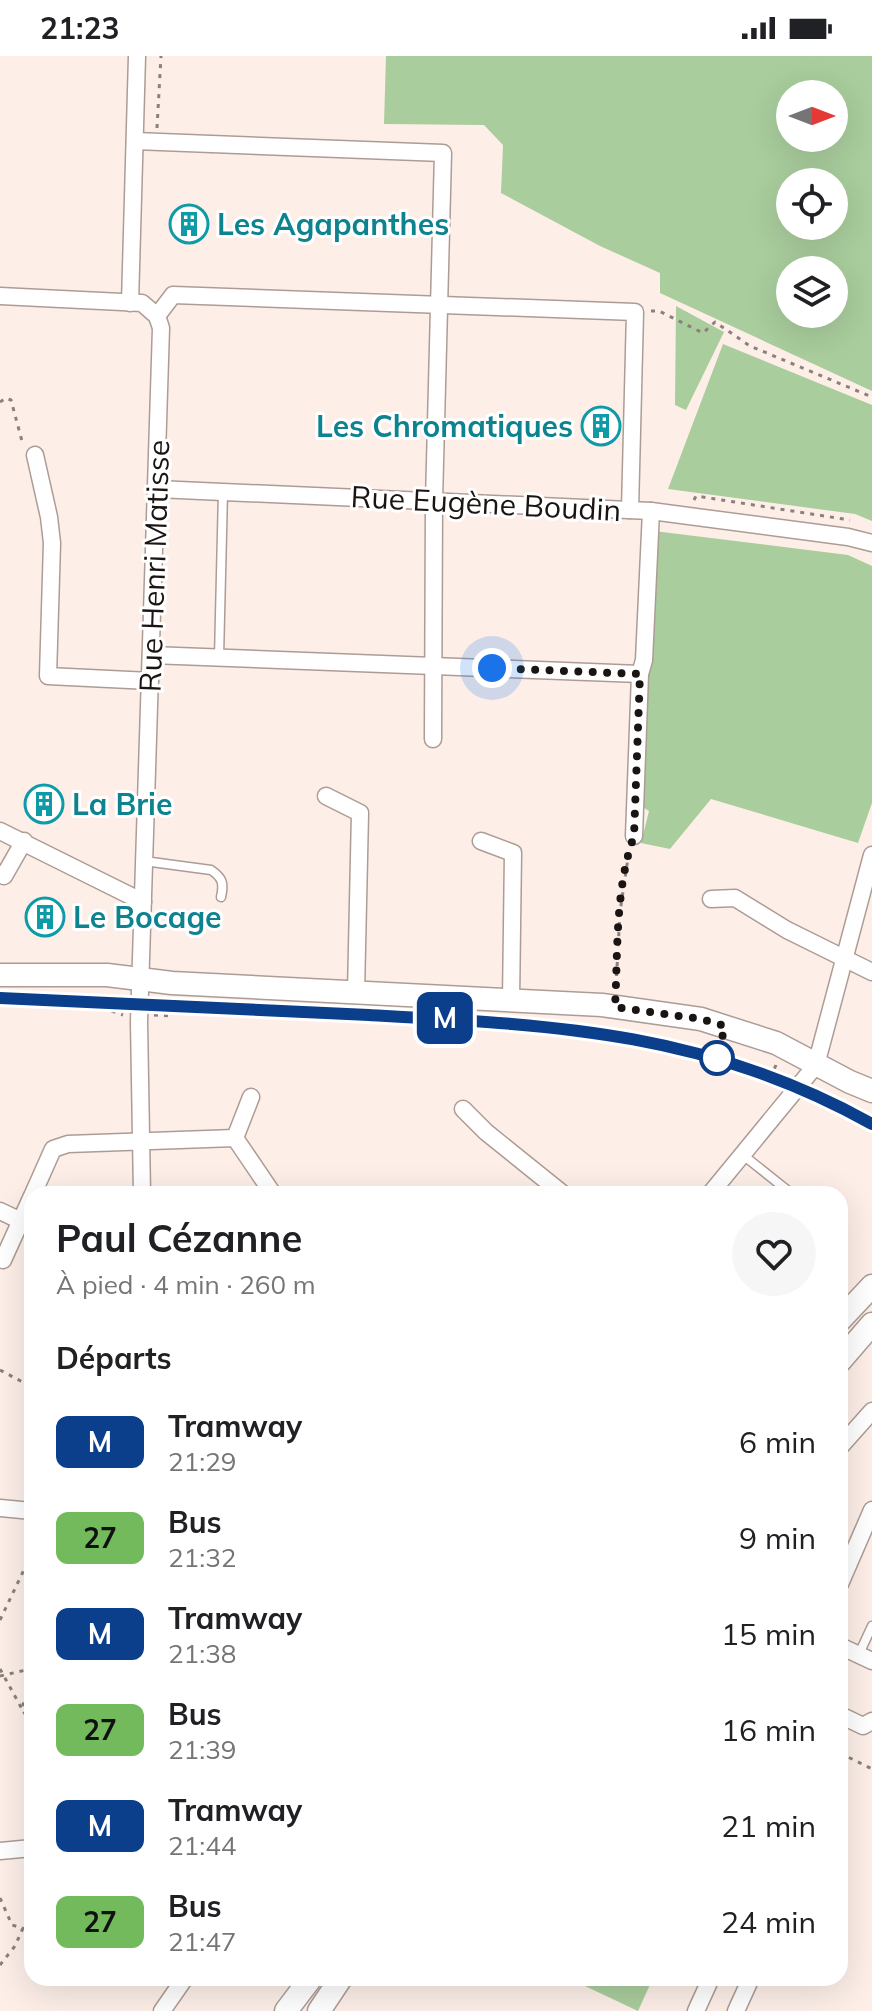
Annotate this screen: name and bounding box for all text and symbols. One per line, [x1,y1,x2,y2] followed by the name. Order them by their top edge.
[40,9,119,47] text: 21:23
[776,80,848,152] north arrow
[776,80,848,328] map controls
[776,168,848,240] button: locate
[168,203,210,245] building icon: Les Agapanthes
[217,205,449,243] place label: Les Agapanthes
[776,256,848,328] button: layers
[580,405,622,447] building icon: Les Chromatiques
[316,407,573,445] place label: Les Chromatiques
[131,439,177,693] street label: Rue Henri Matisse
[350,477,622,529] street label: Rue Eugène Boudin
[472,648,512,688] your location
[23,783,65,825] building icon: La Brie
[72,785,172,823] place label: La Brie
[24,896,66,938] building icon: Le Bocage
[73,898,222,936] place label: Le Bocage
[419,992,471,1044] line badge: M
[433,1000,457,1035] text: M
[700,1041,734,1075] unlabelled marker
[732,1212,816,1296] button: heart
[56,1214,302,1262] text: Paul Cézanne
[56,1268,316,1301] text: À pied · 4 min · 260 m
[56,1339,172,1377] text: Départs
[168,1407,302,1445] text: Tramway
[739,1423,816,1461] text: 6 min
[88,1424,112,1459] text: M
[168,1445,236,1478] text: 21:29
[168,1503,222,1541] text: Bus
[739,1519,816,1557] text: 9 min
[83,1520,117,1555] text: 27
[168,1541,236,1574] text: 21:32
[168,1599,302,1637] text: Tramway
[721,1615,816,1653] text: 15 min
[88,1616,112,1651] text: M
[168,1637,236,1670] text: 21:38
[168,1695,222,1733] text: Bus
[721,1711,816,1749] text: 16 min
[83,1712,117,1747] text: 27
[168,1733,236,1766] text: 21:39
[168,1791,302,1829] text: Tramway
[721,1807,816,1845] text: 21 min
[88,1808,112,1843] text: M
[168,1829,236,1862] text: 21:44
[168,1887,222,1925] text: Bus
[721,1903,816,1941] text: 24 min
[83,1904,117,1939] text: 27
[168,1925,236,1958] text: 21:47

